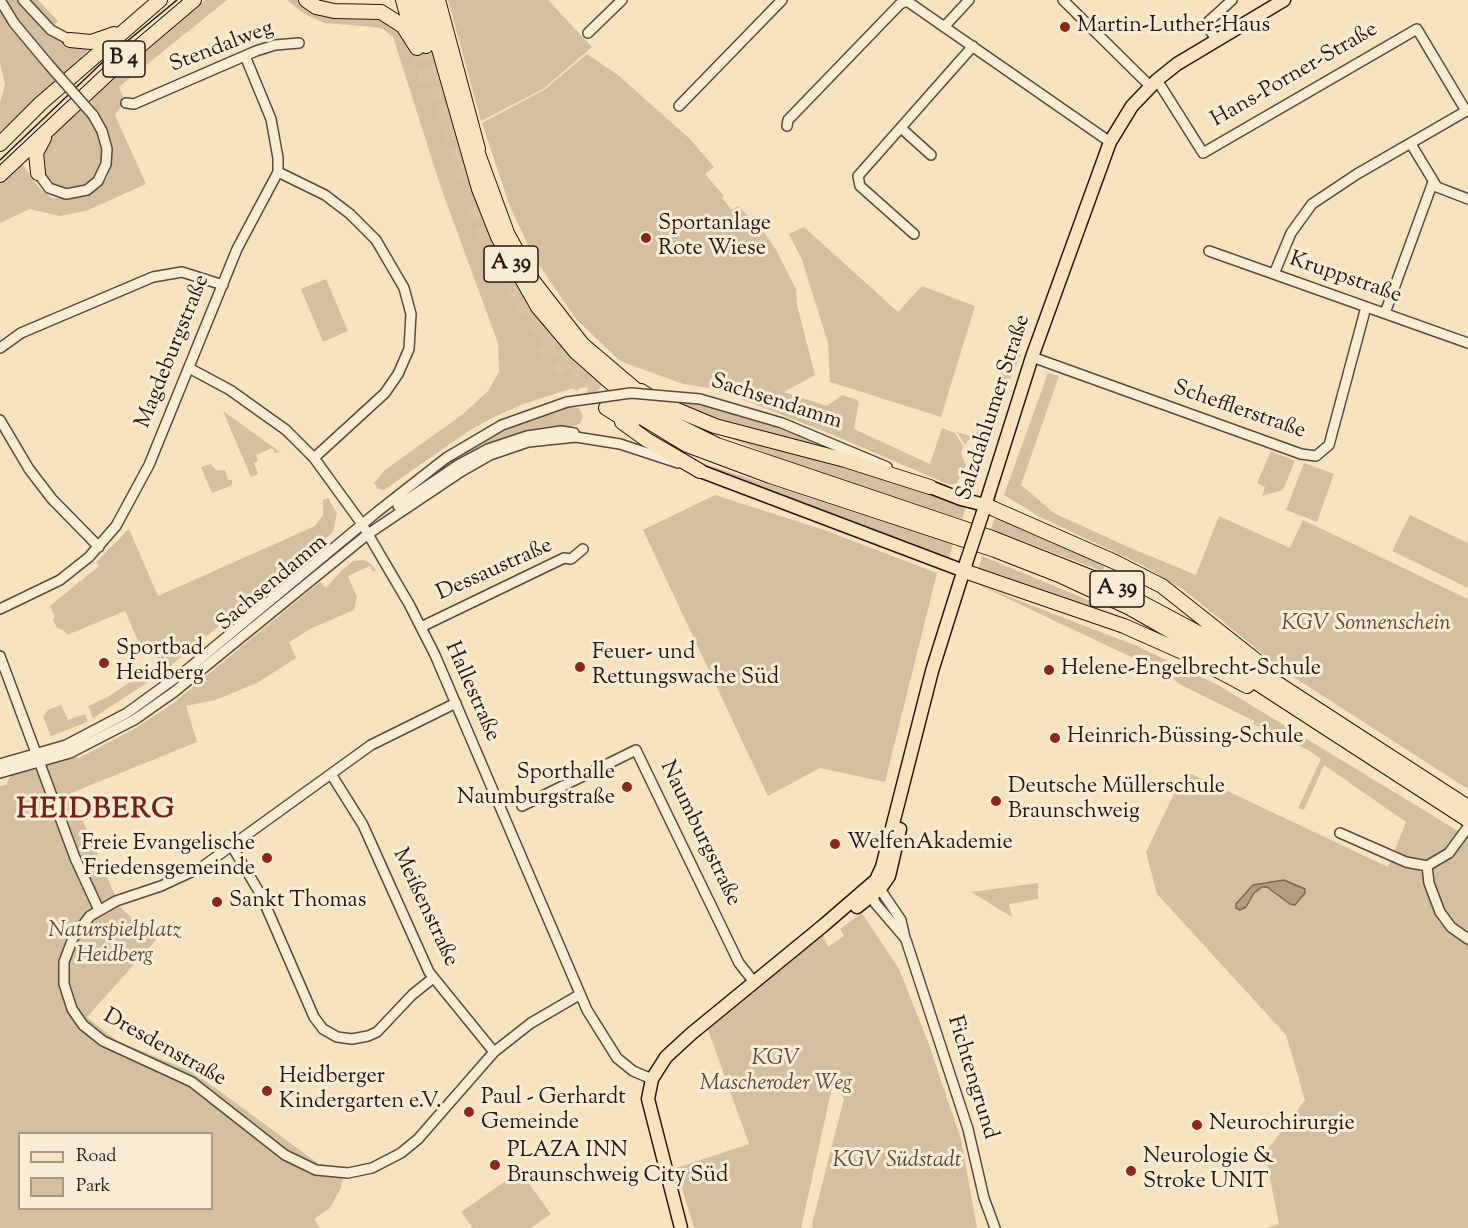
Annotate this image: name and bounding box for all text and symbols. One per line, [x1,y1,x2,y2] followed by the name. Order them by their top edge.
[1077,14,1270,40] place label: Martin-Luther-Haus
[166,16,278,80] street label: Stendalweg
[1207,18,1383,134] street label: Hans-Porner-Straße
[1058,20,1072,34] marker: Martin-Luther-Haus
[103,41,145,77] road number: B 4
[658,212,771,264] place label: Sportanlage Rote Wiese
[639,231,653,245] marker: Sportanlage Rote Wiese
[484,246,538,282] road number: A 39
[1285,247,1405,311] street label: Kruppstraße
[131,271,217,433] street label: Magdeburgstraße
[952,312,1038,504] street label: Salzdahlumer Straße
[707,369,845,437] street label: Sachsendamm
[1169,376,1309,446] street label: Schefflerstraße
[212,530,334,638] street label: Sachsendamm
[433,534,557,608] street label: Dessaustraße
[1090,571,1144,607] road number: A 39
[1281,612,1451,638] park label: KGV Sonnenschein
[116,637,204,688] place label: Sportbad Heidberg
[437,638,505,746] street label: Hallestraße
[592,641,779,692] place label: Feuer- und Rettungswache Süd
[97,656,111,670] marker: Sportbad Heidberg
[1061,657,1321,683] place label: Helene-Engelbrecht-Schule
[573,660,587,674] marker: Feuer- und Rettungswache Süd
[1042,663,1056,677] marker: Helene-Engelbrecht-Schule
[1067,725,1304,751] place label: Heinrich-Büssing-Schule
[1048,731,1062,745] marker: Heinrich-Büssing-Schule
[652,757,746,911] street label: Naumburgstraße
[457,761,615,812] place label: Sporthalle Naumburgstraße
[1008,775,1225,826] place label: Deutsche Müllerschule Braunschweig
[620,780,634,794] marker: Sporthalle Naumburgstraße
[989,794,1003,808] marker: Deutsche Müllerschule Braunschweig
[16,795,176,829] district label: HEIDBERG
[847,831,1013,857] place label: WelfenAkademie
[81,832,255,884] place label: Freie Evangelische Friedensgemeinde
[828,837,842,851] marker: WelfenAkademie
[385,845,463,971] street label: Meißenstraße
[260,851,274,865] marker: Freie Evangelische Friedensgemeinde
[229,889,366,915] place label: Sankt Thomas
[210,895,224,909] marker: Sankt Thomas
[48,919,182,970] park label: Naturspielplatz Heidberg
[98,1004,230,1094] street label: Dresdenstraße
[940,1013,1002,1143] street label: Fichtengrund
[699,1047,853,1098] park label: KGV Mascheroder Weg
[279,1065,441,1116] place label: Heidberger Kindergarten e.V.
[260,1084,274,1098] marker: Heidberger Kindergarten e.V.
[481,1086,626,1138] place label: Paul - Gerhardt Gemeinde
[462,1105,476,1119] marker: Paul - Gerhardt Gemeinde
[1209,1112,1355,1138] place label: Neurochirurgie
[1190,1118,1204,1132] marker: Neurochirurgie
[18,1132,213,1210] legend
[507,1139,728,1190] place label: PLAZA INN Braunschweig City Süd
[76,1144,116,1170] text: Road
[1143,1145,1274,1196] place label: Neurologie & Stroke UNIT
[833,1149,961,1175] park label: KGV Südstadt
[488,1158,502,1172] marker: PLAZA INN Braunschweig City Süd
[1124,1164,1138,1178] marker: Neurologie & Stroke UNIT
[76,1174,110,1200] text: Park

